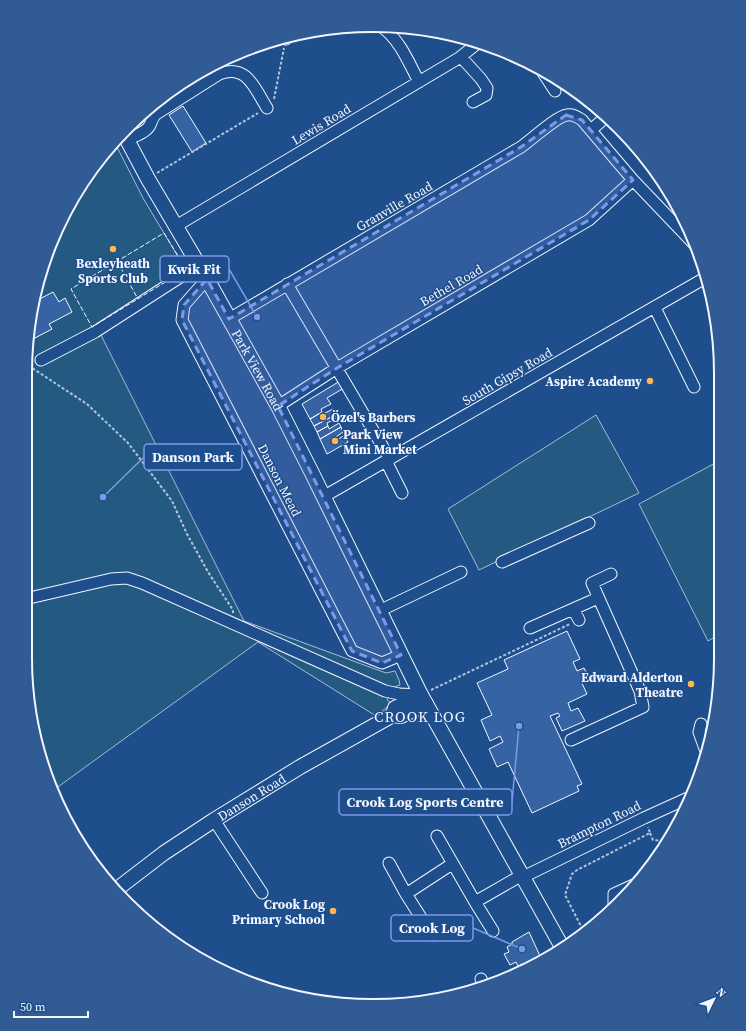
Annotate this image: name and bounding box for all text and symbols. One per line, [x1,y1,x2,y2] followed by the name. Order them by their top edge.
[289,100,355,149] street label: Lewis Road
[353,177,436,235] street label: Granville Road
[108,244,118,254] marker: Bexleyheath Sports Club
[76,255,150,287] place label: Bexleyheath Sports Club
[160,256,229,282] callout: Kwik Fit
[167,259,222,279] text: Kwik Fit
[417,260,486,310] street label: Bethel Road
[228,326,287,414] street label: Park View Road
[459,343,556,409] street label: South Gipsy Road
[545,373,642,390] place label: Aspire Academy
[645,376,655,386] marker: Aspire Academy
[331,409,416,426] place label: Özel's Barbers
[318,412,328,422] marker: Özel's Barbers
[343,426,417,458] place label: Park View Mini Market
[330,436,340,446] marker: Park View Mini Market
[254,441,305,520] street label: Danson Mead
[144,444,242,470] callout: Danson Park
[152,447,235,467] text: Danson Park
[581,669,683,701] place label: Edward Alderton Theatre
[686,679,696,689] marker: Edward Alderton Theatre
[374,706,466,727] district label: CROOK LOG
[214,770,289,825] street label: Danson Road
[339,789,512,815] callout: Crook Log Sports Centre
[346,792,504,812] text: Crook Log Sports Centre
[555,797,644,852] street label: Brampton Road
[232,896,325,928] place label: Crook Log Primary School
[328,906,338,916] marker: Crook Log Primary School
[391,915,473,941] callout: Crook Log
[399,918,465,938] text: Crook Log
[694,979,734,1019] north arrow
[713,984,729,1001] text: N
[14,993,88,1019] scale bar
[20,999,46,1015] text: 50 m

